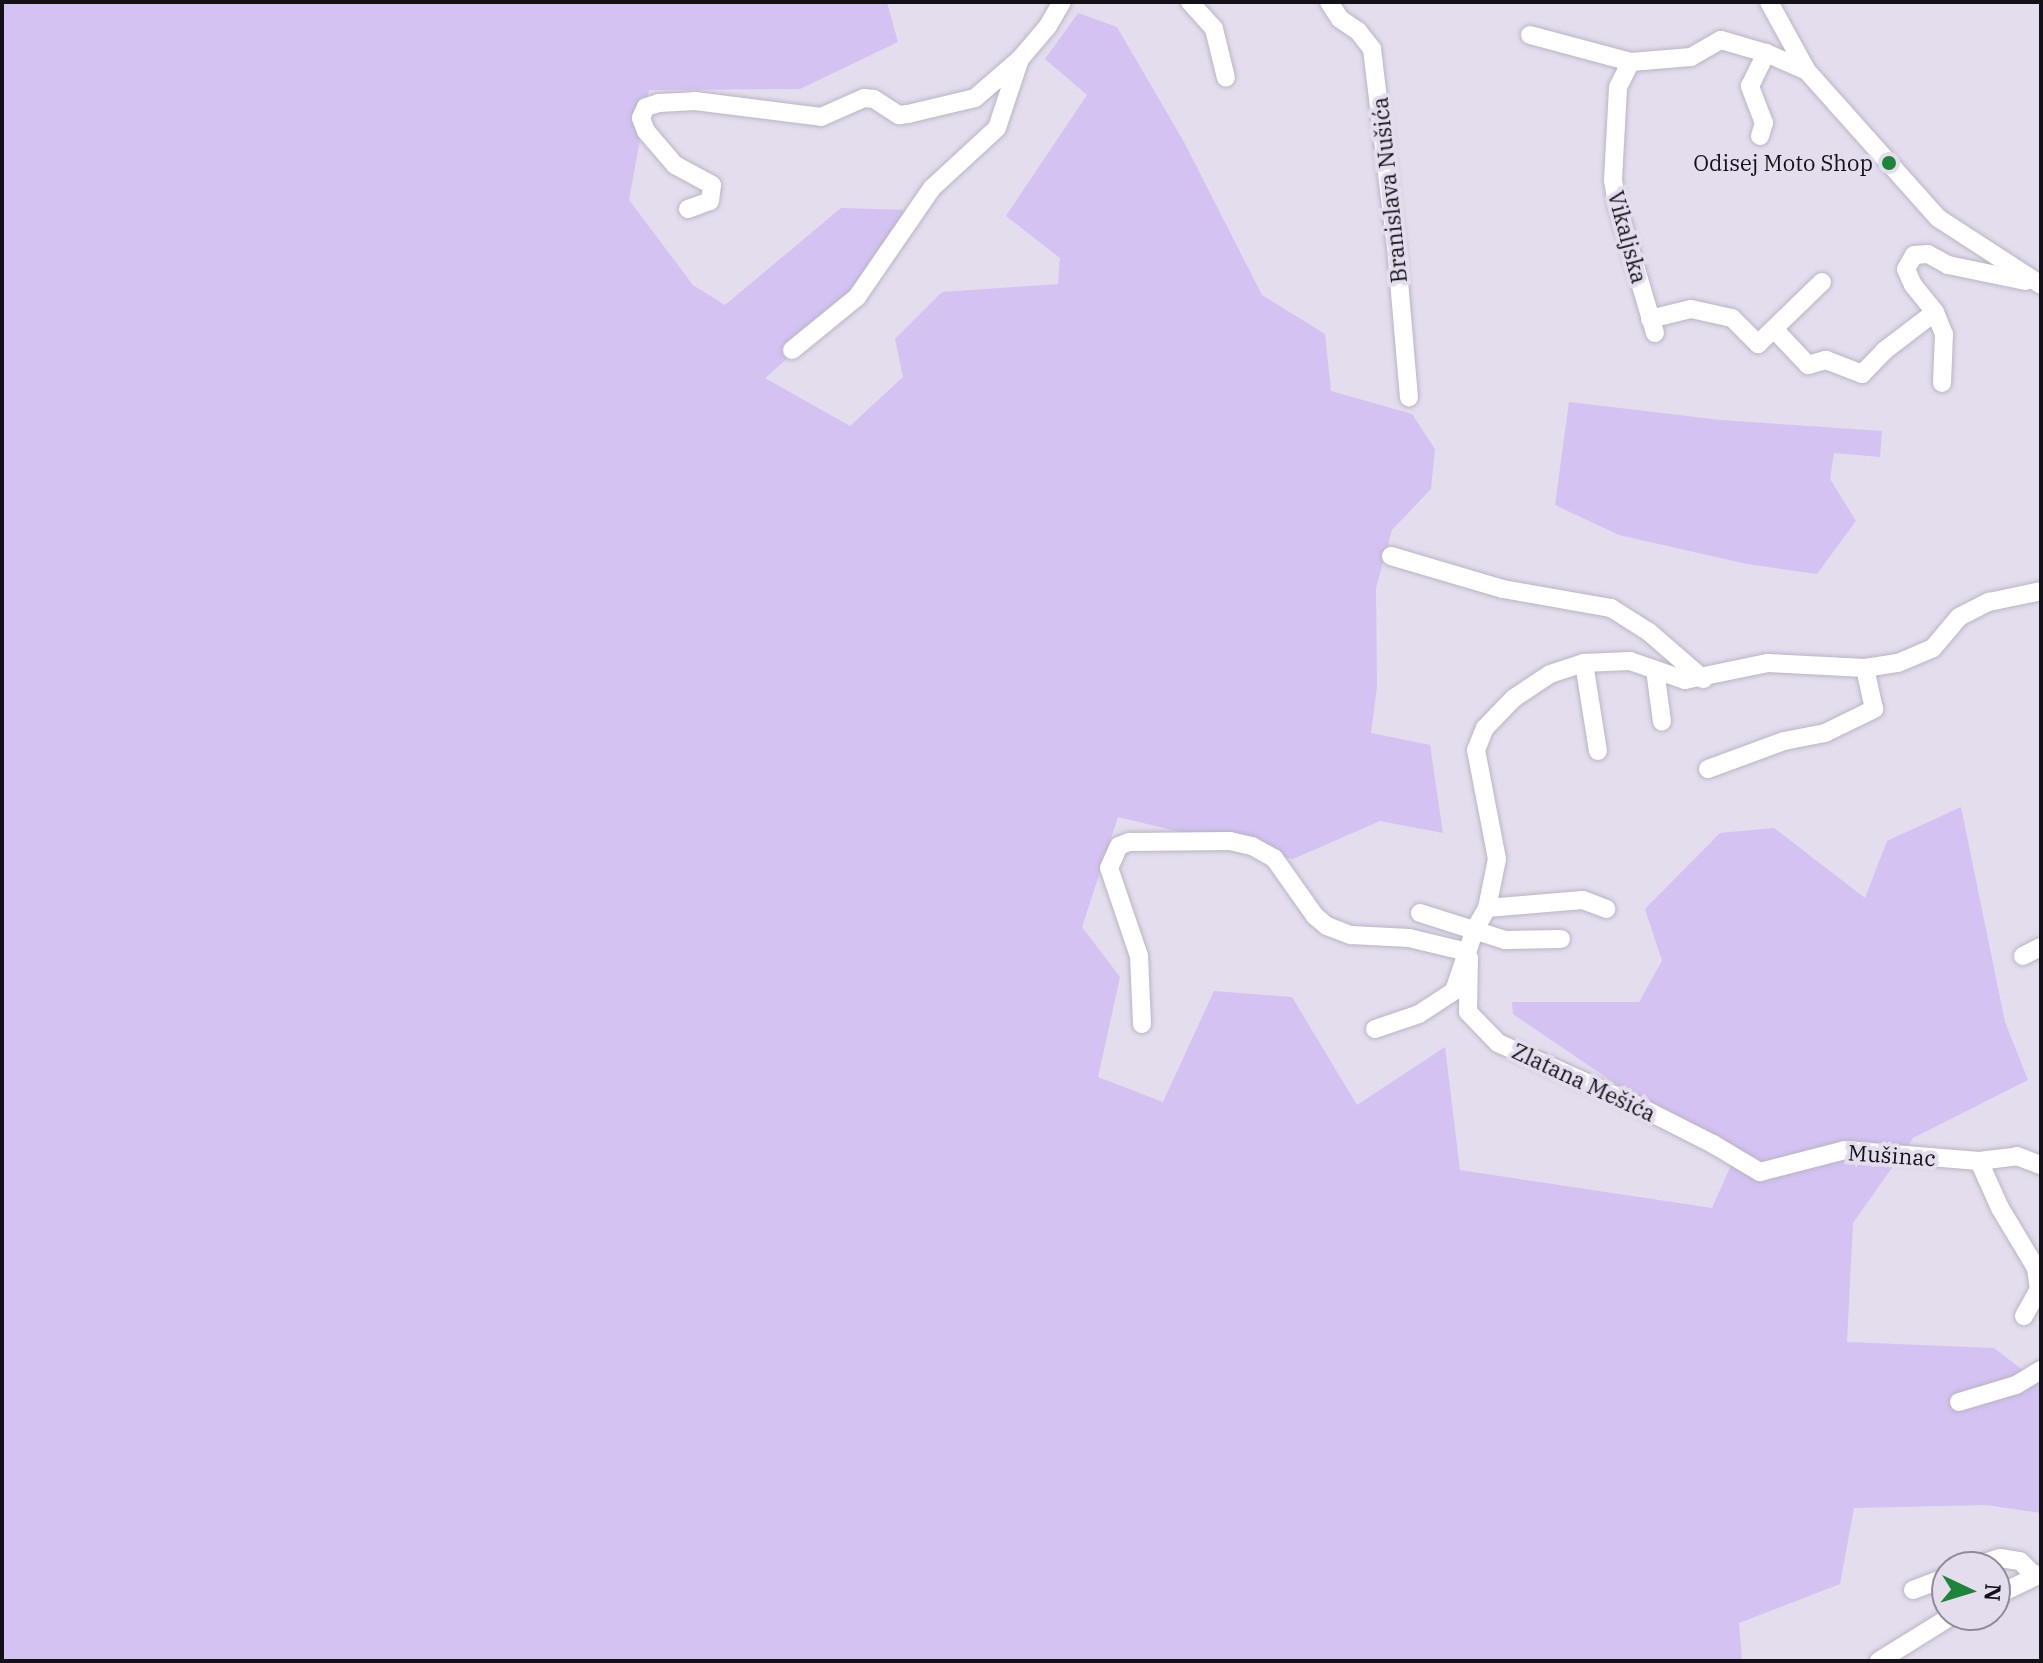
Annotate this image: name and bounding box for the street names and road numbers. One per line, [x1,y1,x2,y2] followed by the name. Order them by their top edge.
[1366,96,1412,284] street label: Branislava Nušića
[1603,188,1653,286] street label: Vikaljska
[1508,1037,1660,1127] street label: Zlatana Mešića
[1847,1139,1937,1171] street label: Mušinac

